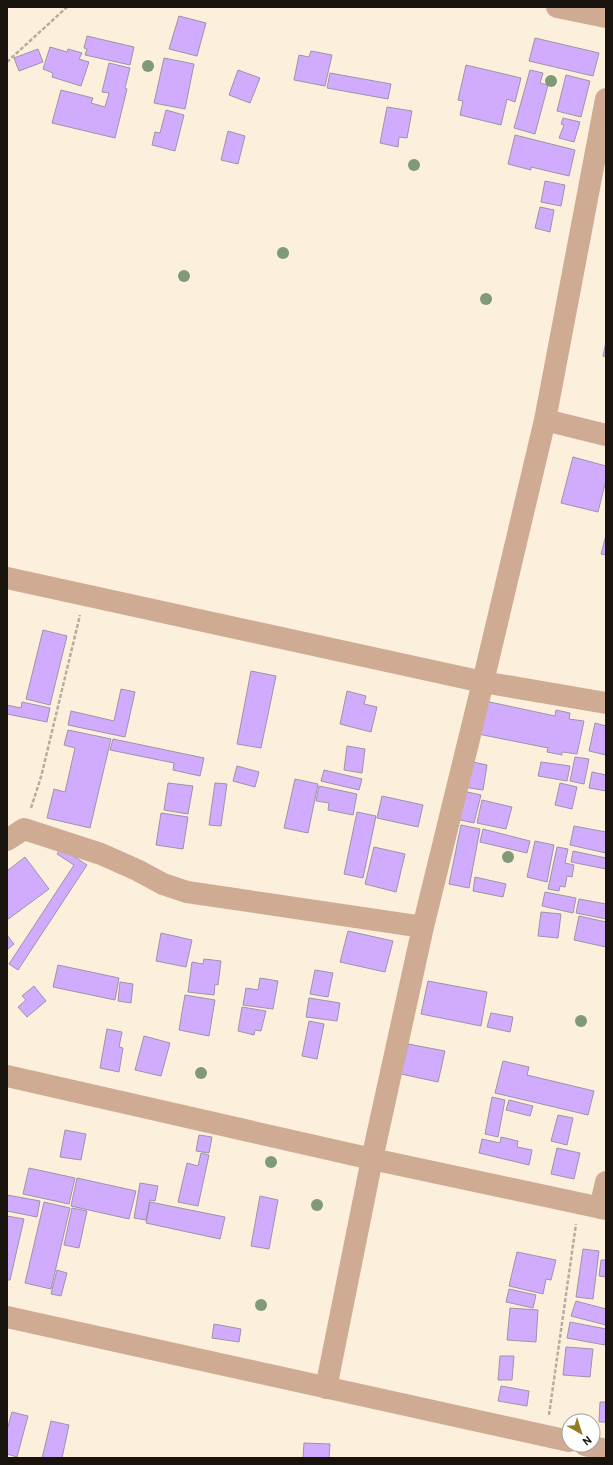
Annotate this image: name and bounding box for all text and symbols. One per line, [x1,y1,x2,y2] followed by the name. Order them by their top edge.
[561,1413,601,1453] north arrow
[579,1432,594,1448] text: N

